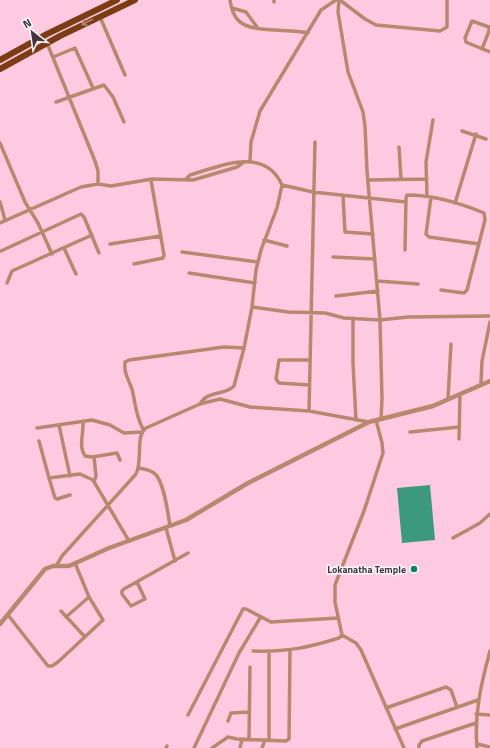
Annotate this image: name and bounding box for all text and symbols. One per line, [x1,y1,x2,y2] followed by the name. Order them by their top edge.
[12,12,52,52] north arrow
[20,15,34,32] text: N
[82,19,94,26] one-way arrow
[327,562,406,577] place label: Lokanatha Temple
[409,564,419,574] marker: Lokanatha Temple

